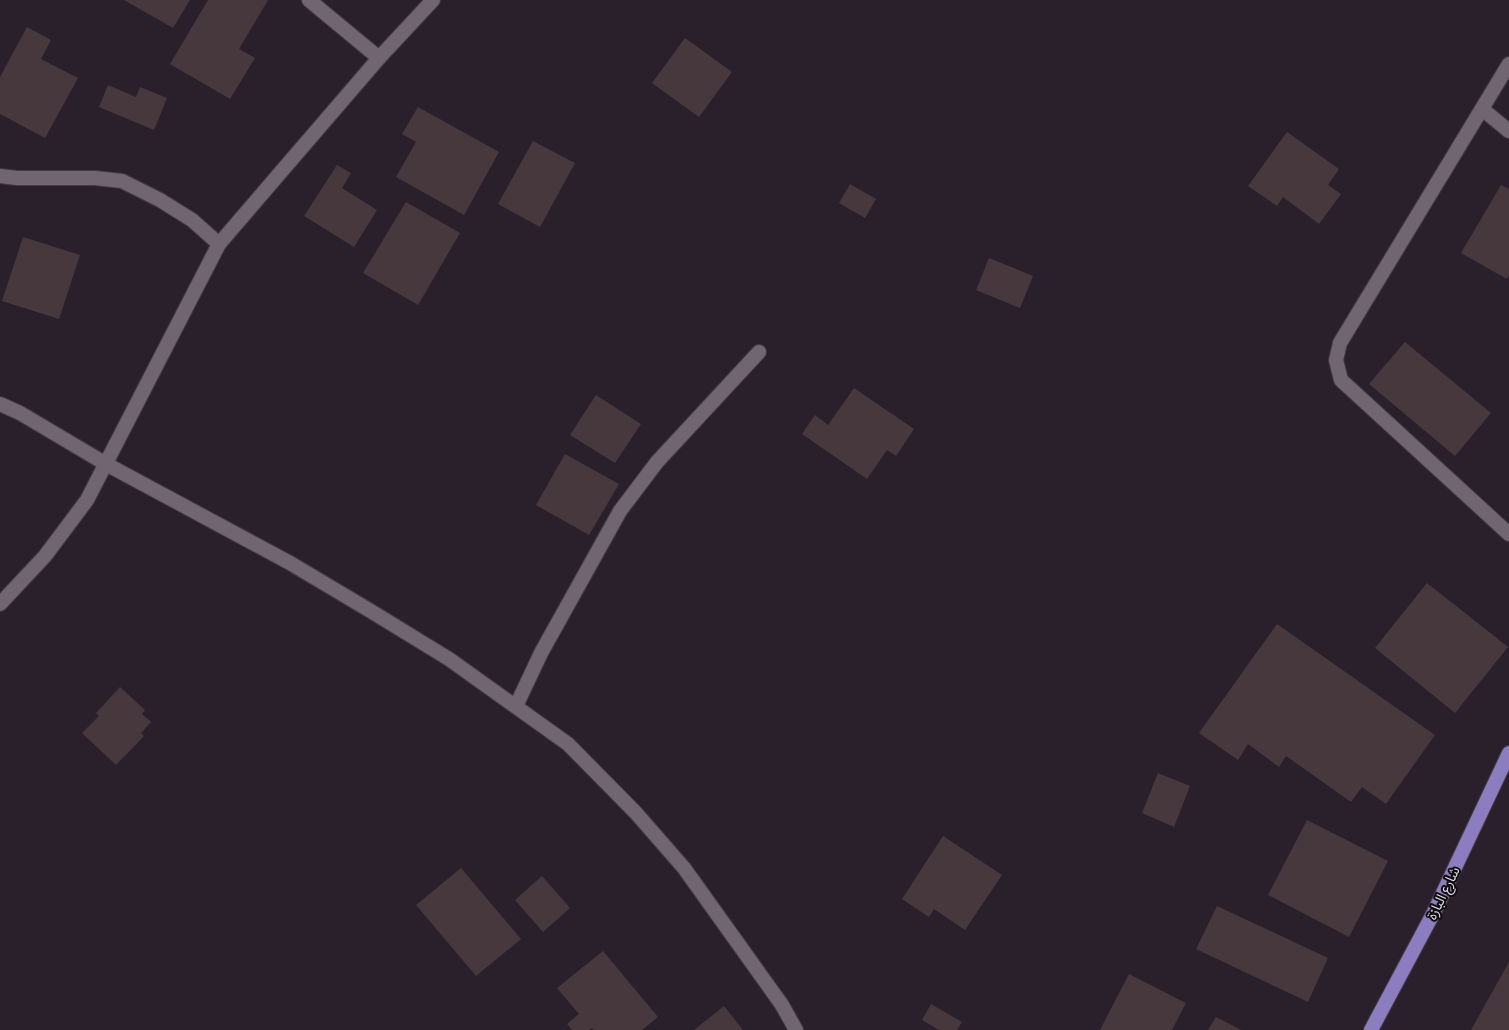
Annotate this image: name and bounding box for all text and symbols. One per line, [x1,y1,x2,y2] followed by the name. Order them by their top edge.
[1422,863,1465,923] street label: شارع البازة

